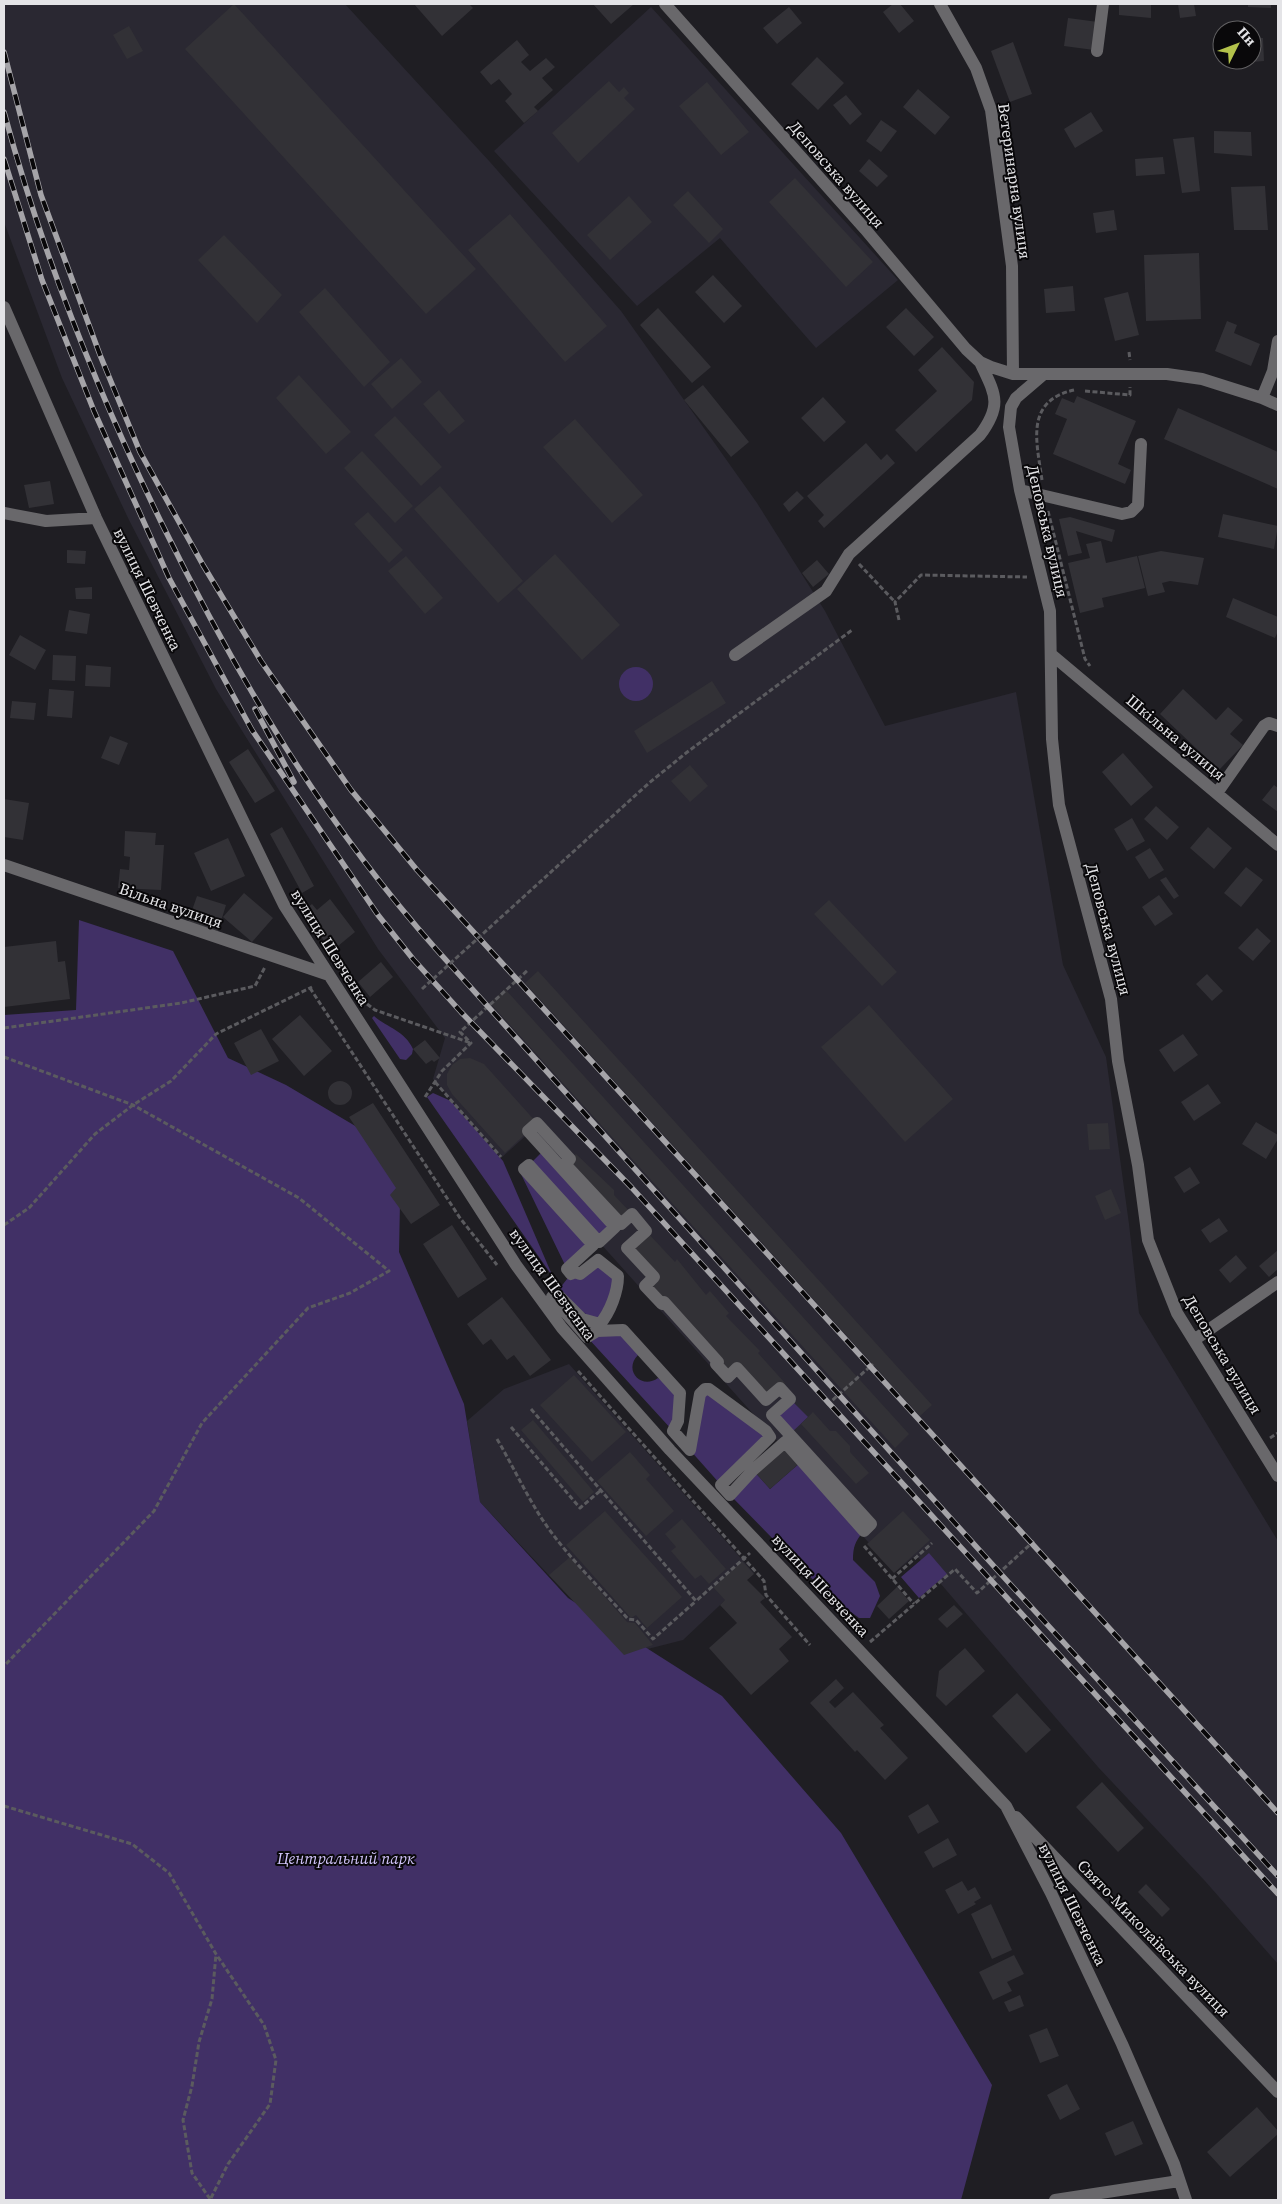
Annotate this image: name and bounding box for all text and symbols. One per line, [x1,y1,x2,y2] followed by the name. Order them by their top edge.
[1212,20,1262,70] north arrow
[1233,22,1261,50] text: Пн
[993,102,1037,260] street label: Ветеринарна вулиця
[784,115,890,233] street label: Деповська вулиця
[1022,462,1074,600] street label: Деповська вулиця
[109,524,188,655] street label: вулиця Шевченка
[1122,689,1230,785] street label: Шкільна вулиця
[1081,860,1137,998] street label: Деповська вулиця
[116,877,226,933] street label: Вільна вулиця
[286,884,376,1010] street label: вулиця Шевченка
[505,1223,602,1345] street label: вулиця Шевченка
[1179,1290,1267,1418] street label: Деповська вулиця
[767,1529,875,1642] street label: вулиця Шевченка
[1034,1839,1113,1970] street label: вулиця Шевченка
[276,1847,415,1869] park label: Центральний парк
[1073,1854,1235,2022] street label: Свято-Миколаївська вулиця

